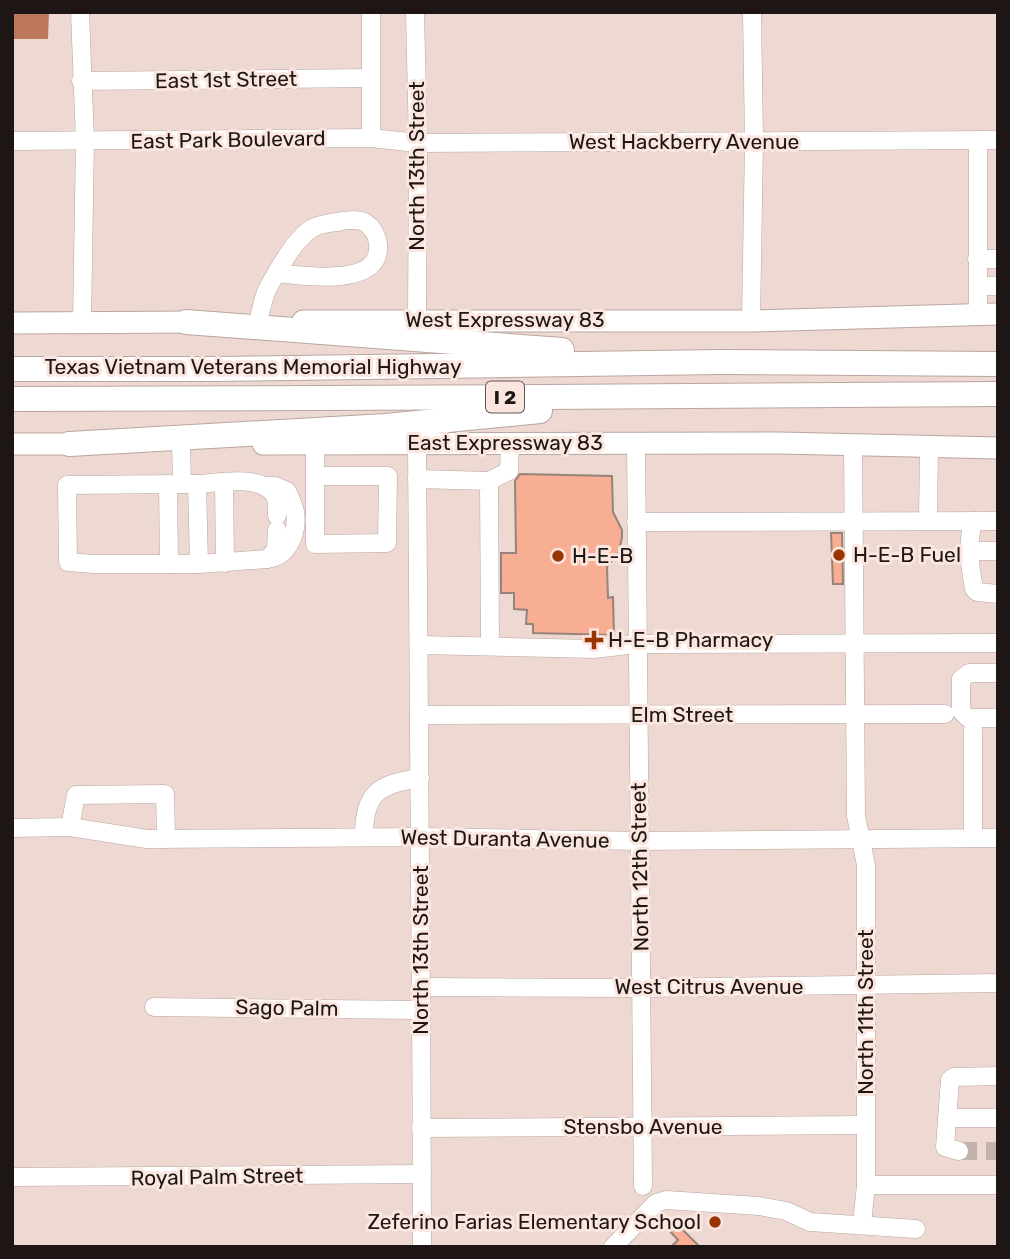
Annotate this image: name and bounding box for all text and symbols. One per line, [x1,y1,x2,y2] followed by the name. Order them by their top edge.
[155,66,297,93] street label: East 1st Street
[404,81,429,251] street label: North 13th Street
[130,125,326,154] street label: East Park Boulevard
[569,129,799,154] street label: West Hackberry Avenue
[405,307,605,332] street label: West Expressway 83
[44,354,462,379] street label: Texas Vietnam Veterans Memorial Highway
[486,382,524,412] road number: I 2
[407,430,603,455] street label: East Expressway 83
[853,542,961,567] place label: H-E-B Fuel
[572,543,633,568] place label: H-E-B
[831,547,847,563] marker: H-E-B Fuel
[550,548,566,564] marker: H-E-B
[608,627,774,652] place label: H-E-B Pharmacy
[586,632,602,648] marker: H-E-B Pharmacy
[631,702,733,727] street label: Elm Street
[626,782,653,952] street label: North 12th Street
[400,824,610,853] street label: West Duranta Avenue
[408,865,433,1035] street label: North 13th Street
[853,929,878,1095] street label: North 11th Street
[615,974,803,999] street label: West Citrus Avenue
[235,994,339,1021] street label: Sago Palm
[563,1114,723,1139] street label: Stensbo Avenue
[130,1162,304,1191] street label: Royal Palm Street
[367,1209,701,1234] place label: Zeferino Farias Elementary School
[707,1214,723,1230] marker: Zeferino Farias Elementary School

